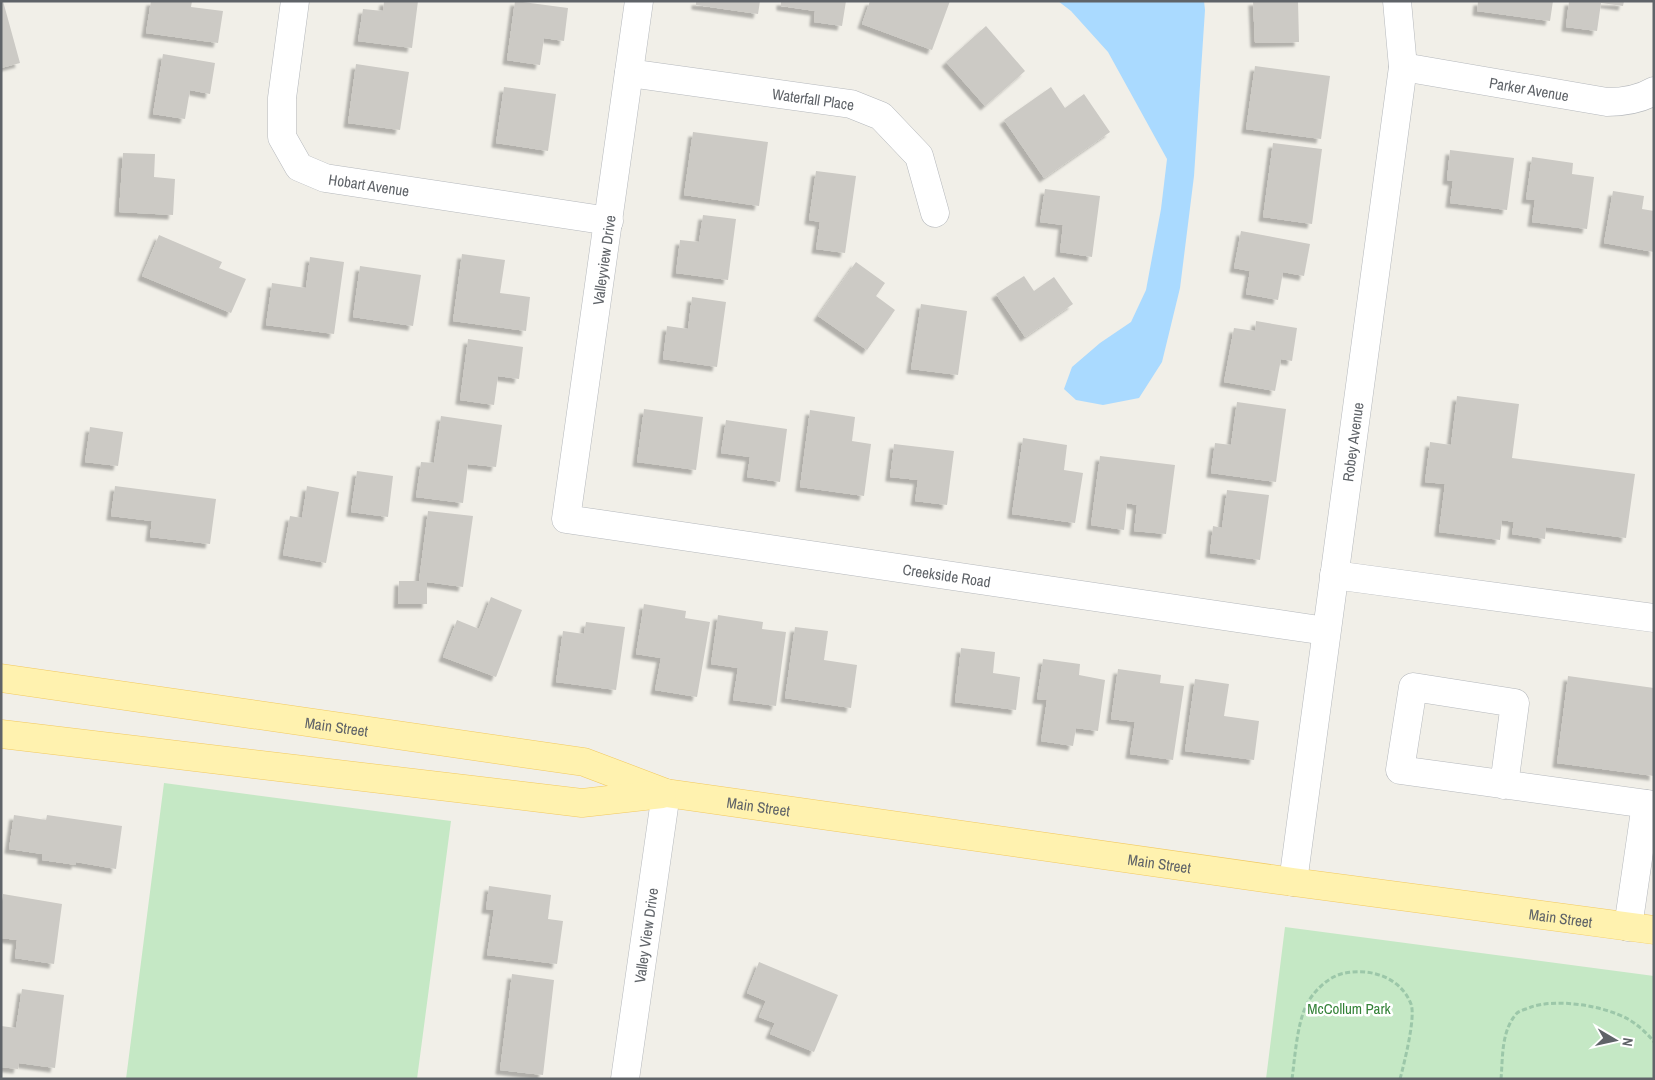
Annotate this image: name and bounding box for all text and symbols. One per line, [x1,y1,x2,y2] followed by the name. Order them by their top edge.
[1488,71,1571,106] street label: Parker Avenue
[771,83,856,115] street label: Waterfall Place
[327,168,411,201] street label: Hobart Avenue
[587,213,621,306] street label: Valleyview Drive
[1337,401,1368,483] street label: Robey Avenue
[901,558,992,592] street label: Creekside Road
[304,711,370,741] street label: Main Street
[725,791,792,821] street label: Main Street
[1126,848,1193,878] street label: Main Street
[628,886,663,984] street label: Valley View Drive
[1528,903,1594,932] street label: Main Street
[1307,998,1392,1019] park label: McCollum Park
[1590,1015,1640,1065] north arrow
[1618,1037,1637,1048] text: N

